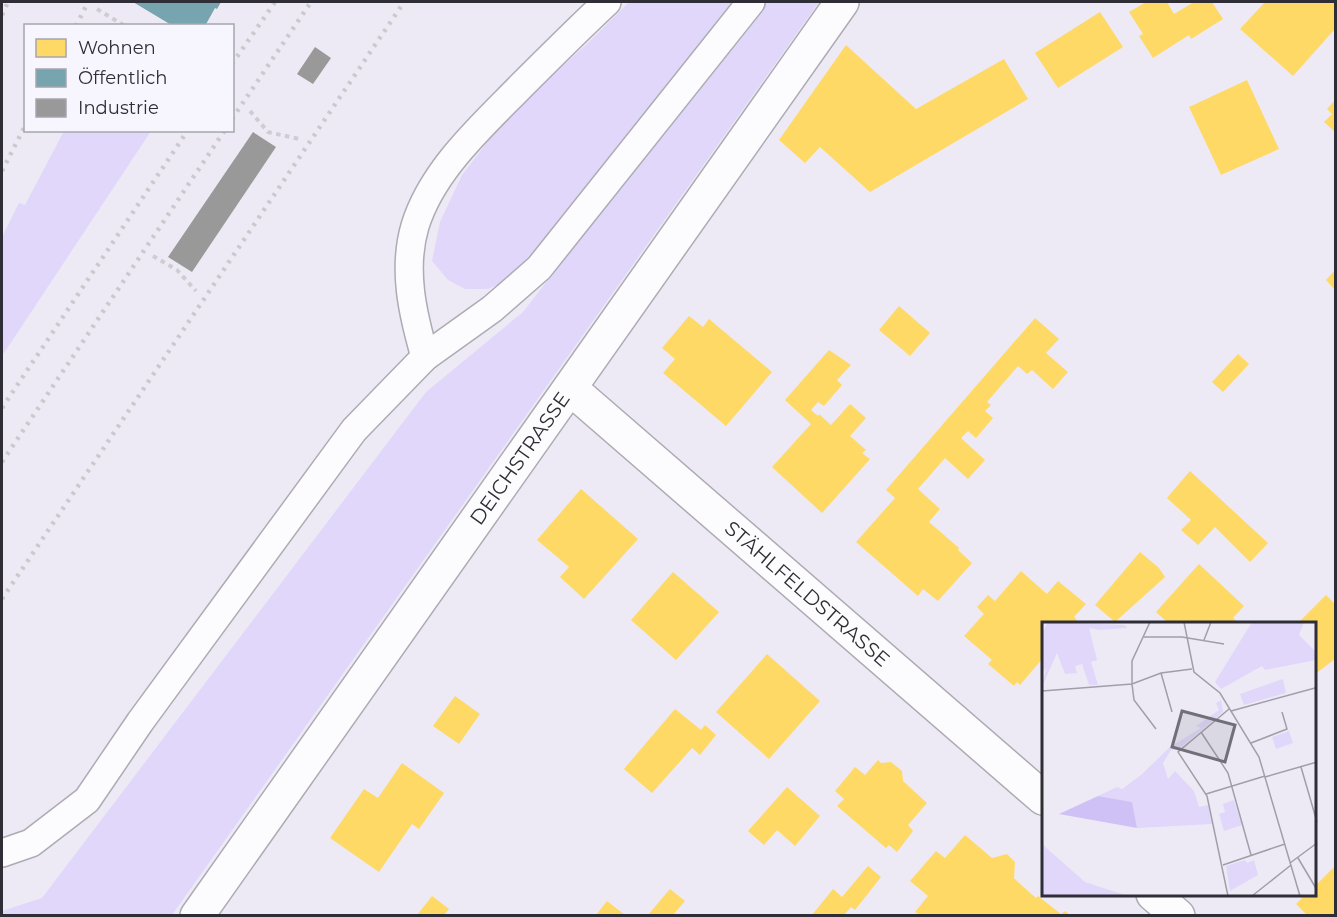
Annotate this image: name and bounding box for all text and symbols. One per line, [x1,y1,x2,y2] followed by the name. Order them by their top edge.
[24,24,234,132] legend
[78,37,156,59] text: Wohnen
[78,67,167,89] text: Öffentlich
[78,97,159,119] text: Industrie
[465,387,575,529] street label: DEICHSTRASSE
[720,516,895,672] street label: STÄHLFELDSTRASSE
[1042,622,1316,896] inset map

